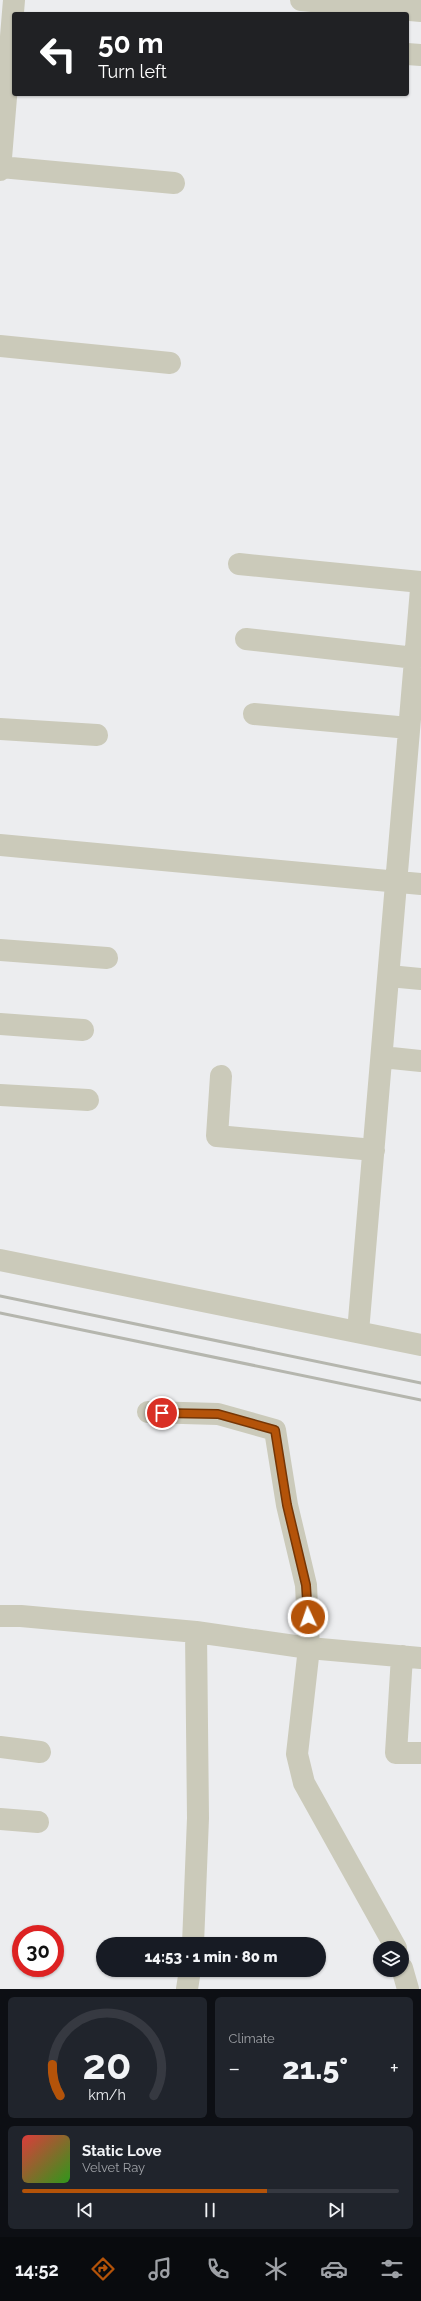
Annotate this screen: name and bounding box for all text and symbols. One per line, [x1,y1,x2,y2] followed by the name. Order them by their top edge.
[98,27,164,60] text: 50 m
[32,28,84,80] icon: left
[98,61,167,82] text: Turn left
[145,1396,179,1430] pin
[151,1402,173,1424] icon: arrive
[287,1596,329,1638] position arrow
[12,1925,64,1977] speed limit sign: 30
[373,1941,409,1977] map controls
[373,1941,409,1977] button: layers
[145,1948,277,1966] text: 14:53 · 1 min · 80 m
[229,2031,275,2046] text: Climate
[83,2039,132,2088] text: 20
[282,2051,348,2086] text: 21.5°
[229,2055,240,2081] text: −
[390,2055,399,2081] text: +
[88,2086,126,2102] text: km/h
[82,2142,161,2160] text: Static Love
[82,2160,145,2175] text: Velvet Ray
[74,2199,96,2221] icon: previous
[199,2199,221,2221] icon: pause
[325,2199,347,2221] icon: next
[89,2255,117,2283] icon: directions
[146,2255,174,2283] icon: music
[204,2255,232,2283] icon: phone
[262,2255,290,2283] icon: climate
[320,2255,348,2283] icon: car
[378,2255,406,2283] icon: filters
[15,2259,59,2280] text: 14:52

